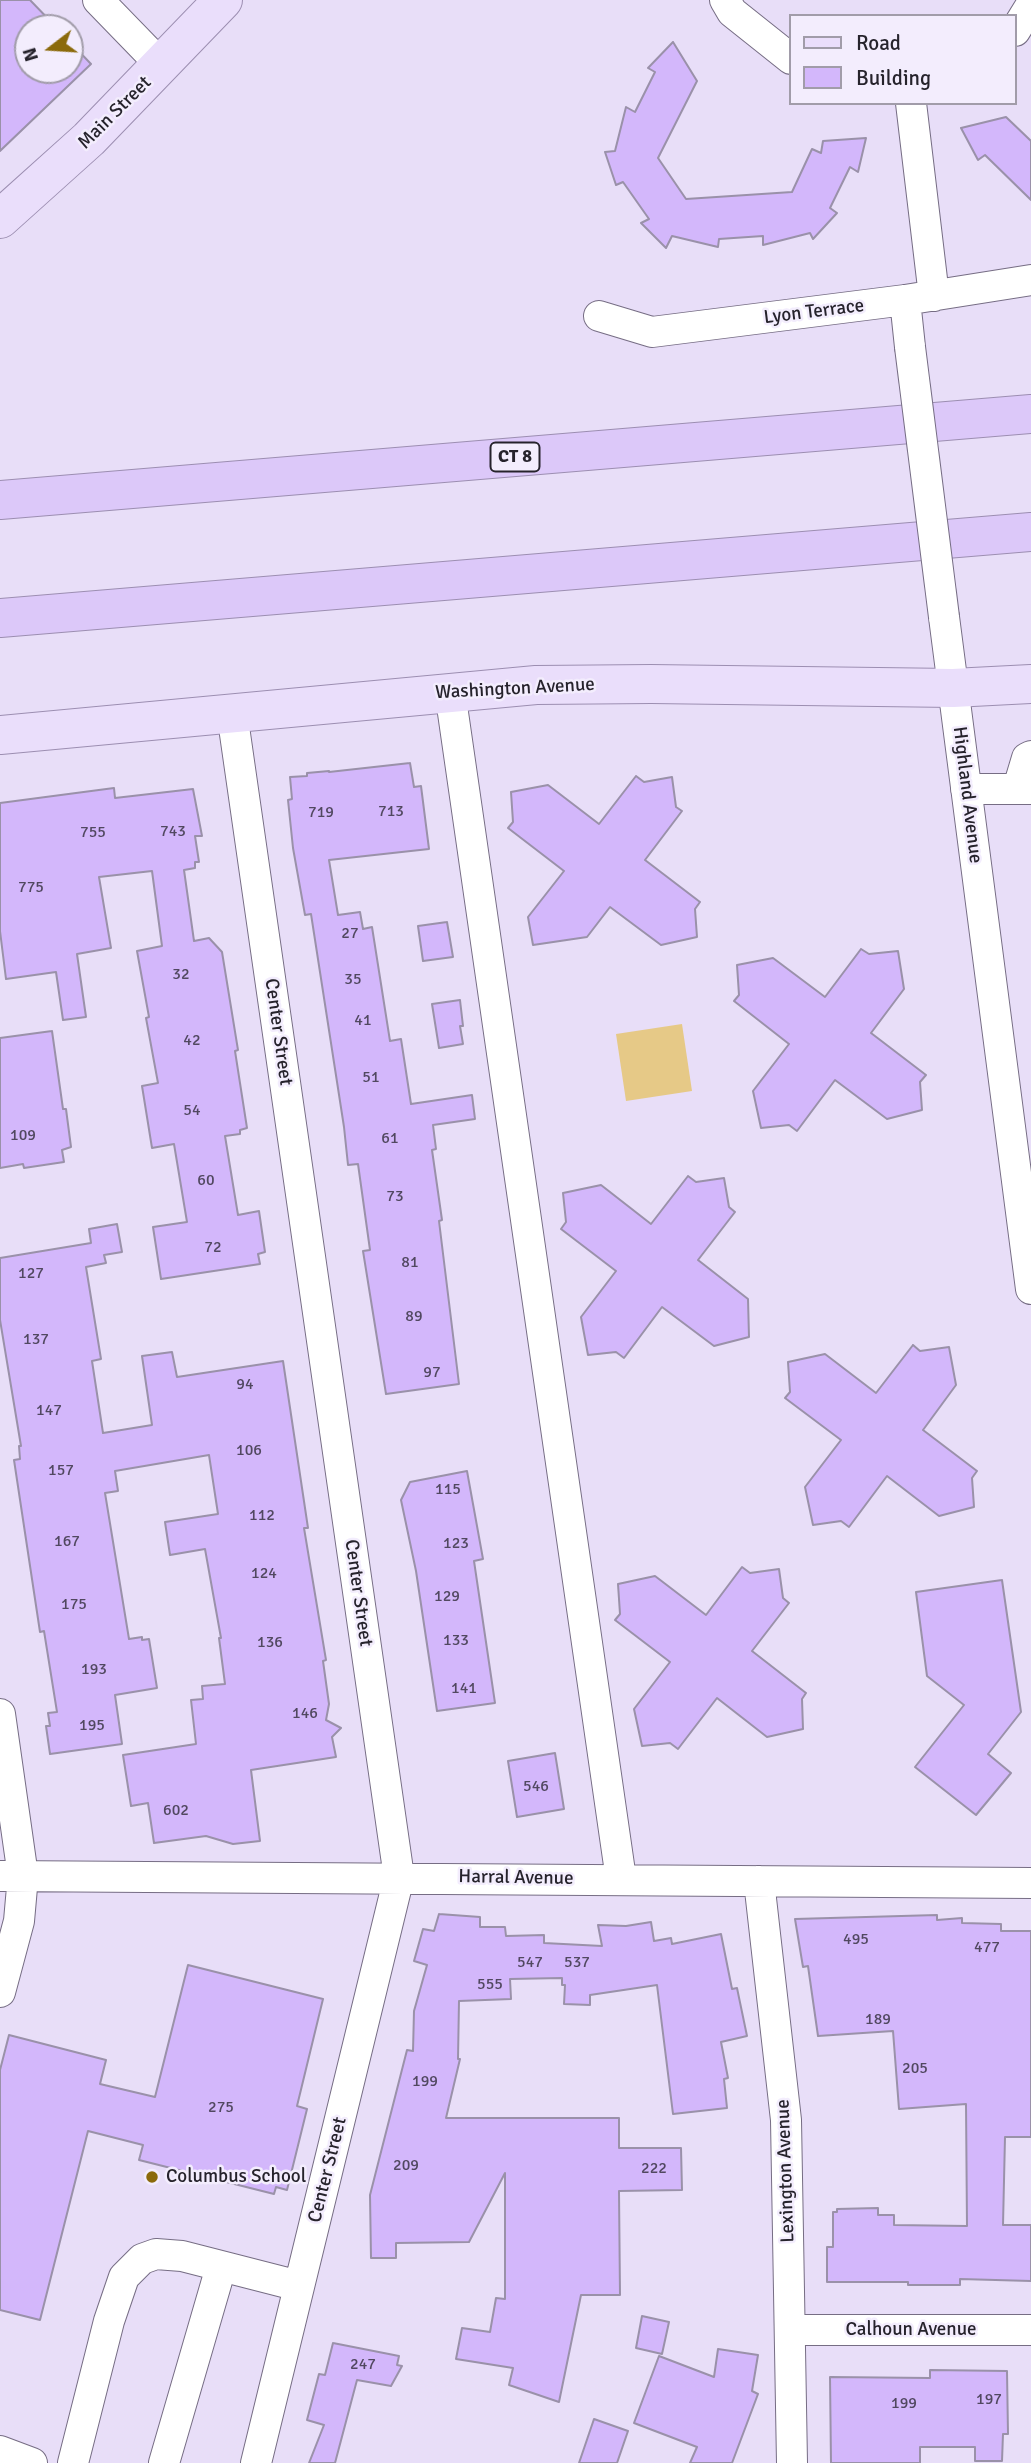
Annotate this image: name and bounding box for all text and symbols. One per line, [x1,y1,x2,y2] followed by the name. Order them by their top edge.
[14,14,84,84] north arrow
[790,14,1017,105] legend
[856,30,901,56] text: Road
[17,45,44,64] text: N
[856,65,931,91] text: Building
[74,72,156,154] street label: Main Street
[762,295,866,329] street label: Lyon Terrace
[490,443,540,472] road number: CT 8
[435,673,595,705] street label: Washington Avenue
[947,725,987,865] street label: Highland Avenue
[378,802,404,822] house number: 713
[308,803,334,823] house number: 719
[160,822,186,842] house number: 743
[80,823,106,843] house number: 755
[18,878,44,898] house number: 775
[341,924,359,944] house number: 27
[172,965,190,985] house number: 32
[344,970,362,990] house number: 35
[259,977,297,1087] street label: Center Street
[354,1011,372,1031] house number: 41
[183,1031,201,1051] house number: 42
[362,1068,380,1088] house number: 51
[183,1101,201,1121] house number: 54
[10,1126,36,1146] house number: 109
[381,1129,399,1149] house number: 61
[197,1171,215,1191] house number: 60
[386,1187,404,1207] house number: 73
[204,1238,222,1258] house number: 72
[401,1253,419,1273] house number: 81
[18,1264,44,1284] house number: 127
[405,1307,423,1327] house number: 89
[23,1330,49,1350] house number: 137
[423,1363,441,1383] house number: 97
[236,1375,254,1395] house number: 94
[36,1401,62,1421] house number: 147
[236,1441,262,1461] house number: 106
[48,1461,74,1481] house number: 157
[435,1480,461,1500] house number: 115
[249,1506,275,1526] house number: 112
[54,1532,80,1552] house number: 167
[443,1534,469,1554] house number: 123
[339,1538,377,1648] street label: Center Street
[251,1564,277,1584] house number: 124
[434,1587,460,1607] house number: 129
[61,1595,87,1615] house number: 175
[443,1631,469,1651] house number: 133
[257,1633,283,1653] house number: 136
[81,1660,107,1680] house number: 193
[451,1679,477,1699] house number: 141
[292,1704,318,1724] house number: 146
[79,1716,105,1736] house number: 195
[523,1777,549,1797] house number: 546
[163,1801,189,1821] house number: 602
[458,1866,574,1890] street label: Harral Avenue
[843,1930,869,1950] house number: 495
[974,1938,1000,1958] house number: 477
[517,1953,543,1973] house number: 547
[564,1953,590,1973] house number: 537
[477,1975,503,1995] house number: 555
[865,2010,891,2030] house number: 189
[902,2059,928,2079] house number: 205
[412,2072,438,2092] house number: 199
[208,2098,234,2118] house number: 275
[772,2099,800,2243] street label: Lexington Avenue
[304,2115,352,2225] street label: Center Street
[393,2156,419,2176] house number: 209
[641,2159,667,2179] house number: 222
[166,2166,306,2188] place label: Columbus School
[144,2169,160,2185] marker: Columbus School
[845,2319,977,2341] street label: Calhoun Avenue
[350,2355,376,2375] house number: 247
[976,2390,1002,2410] house number: 197
[891,2394,917,2414] house number: 199

